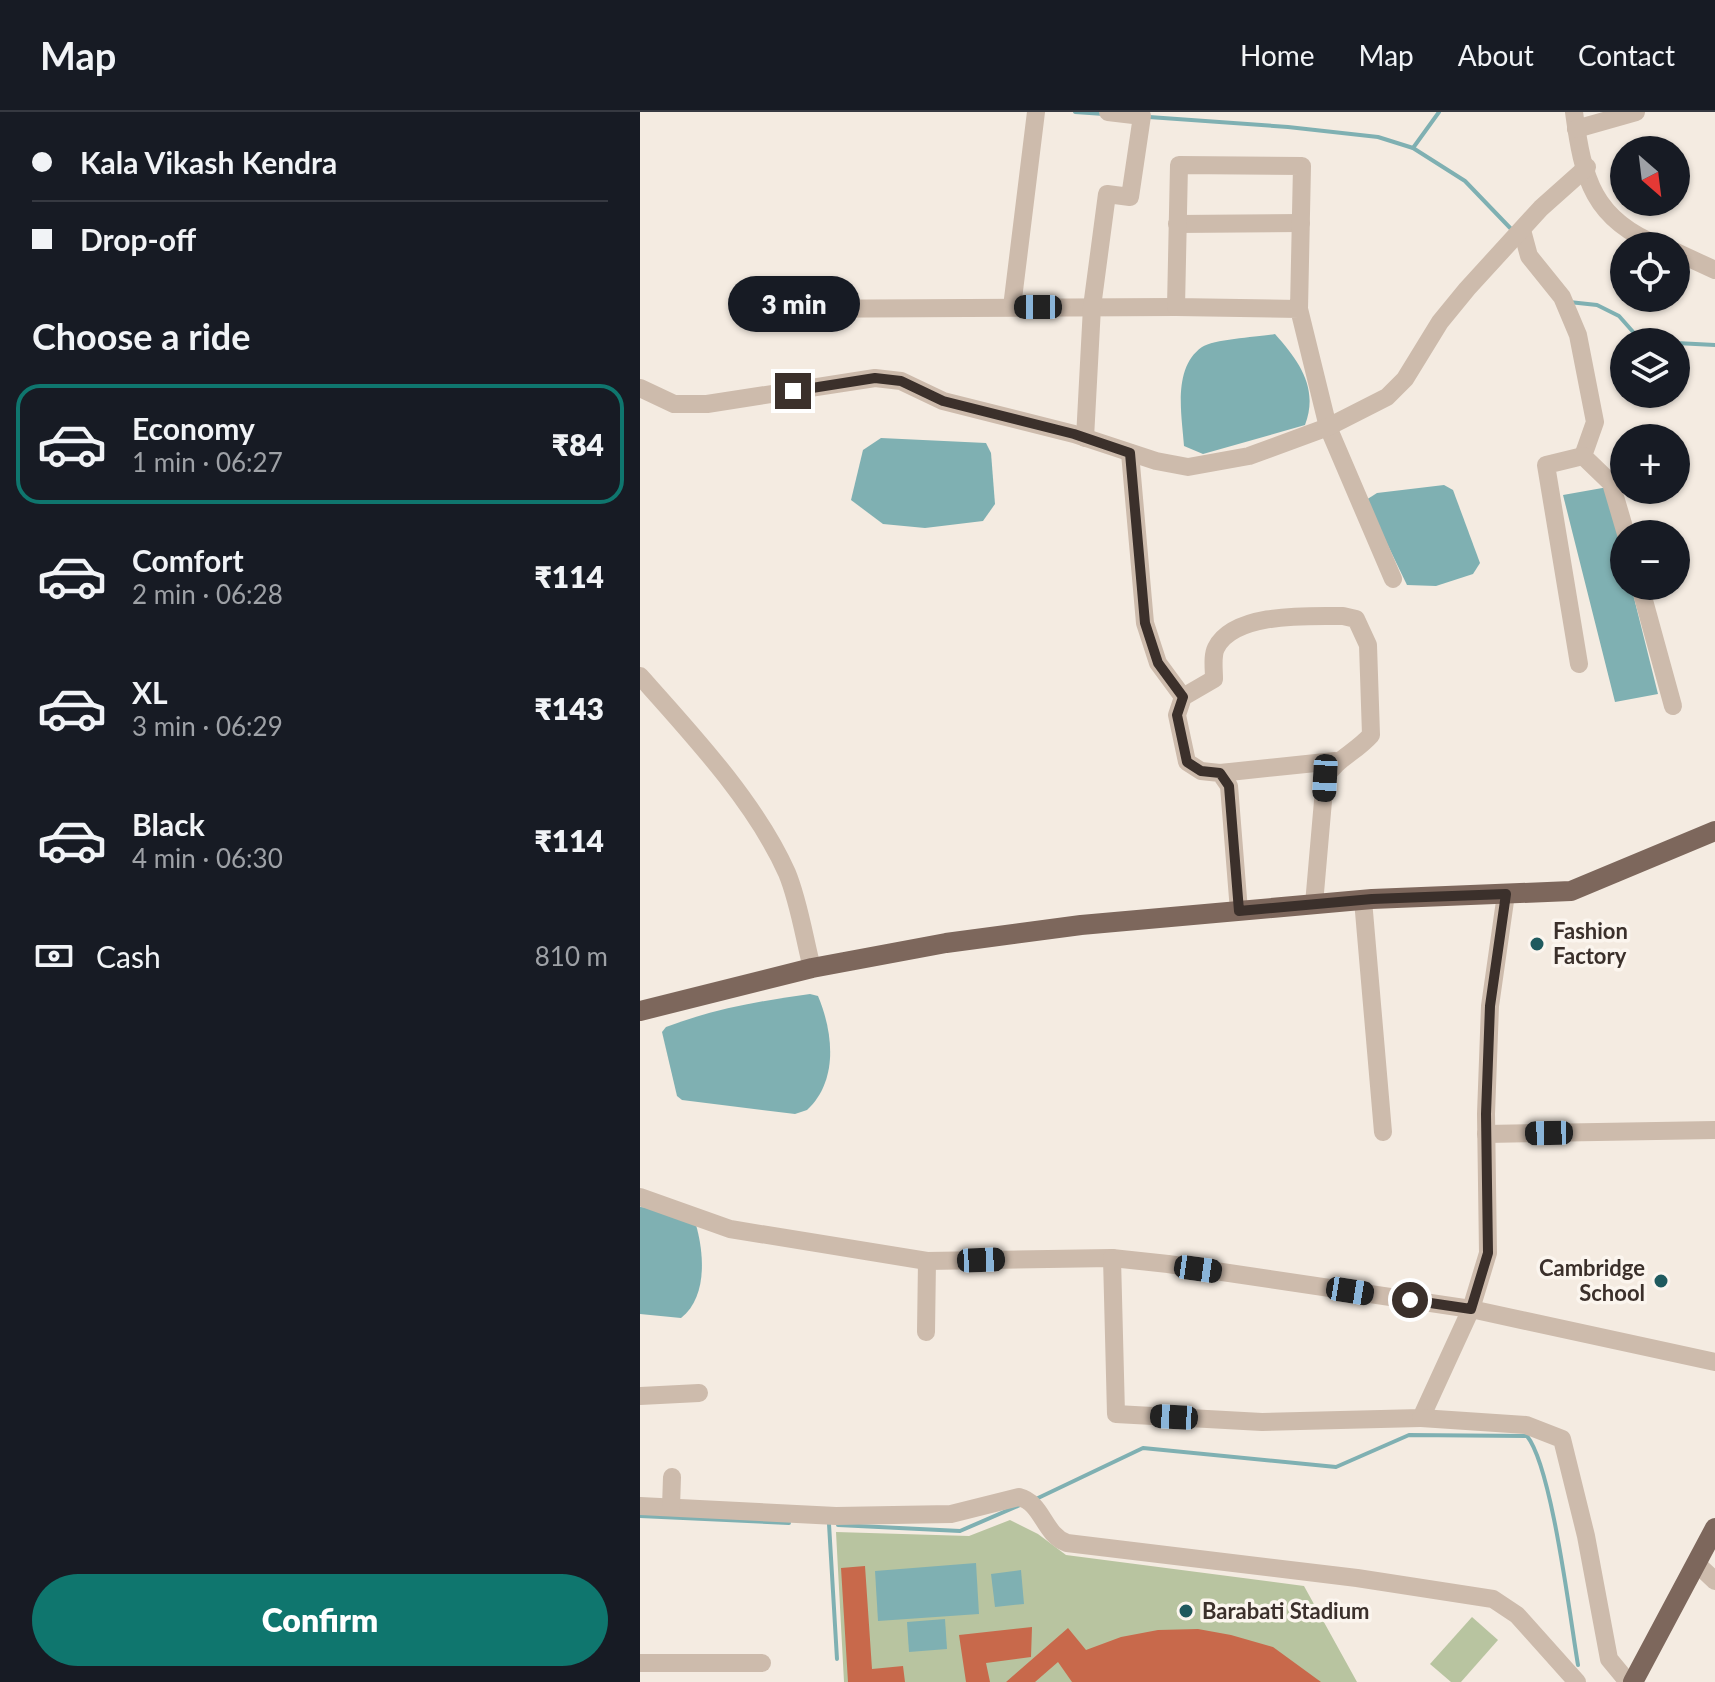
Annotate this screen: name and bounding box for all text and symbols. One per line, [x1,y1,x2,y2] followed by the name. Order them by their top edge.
[40,32,116,78] text: Map
[1240,38,1315,72] text: Home
[1359,38,1414,72] text: Map
[1458,38,1534,72] text: About
[1578,38,1675,72] text: Contact
[1610,136,1690,216] north arrow
[1610,136,1690,600] map controls
[80,144,337,180] text: Kala Vikash Kendra
[80,221,196,257] text: Drop-off
[1610,232,1690,312] button: locate
[727,275,859,331] callout: 3 min
[762,288,826,320] text: 3 min
[1014,295,1062,319] car
[32,314,251,358] text: Choose a ride
[1610,328,1690,408] button: layers
[775,373,811,409] route end
[36,408,108,480] icon: car
[132,410,255,446] text: Economy
[1610,424,1690,504] button: +
[552,426,604,462] text: ₹84
[132,446,283,478] text: 1 min · 06:27
[1610,520,1690,600] button: −
[36,540,108,612] icon: car
[132,542,244,578] text: Comfort
[534,558,604,594] text: ₹114
[132,578,283,610] text: 2 min · 06:28
[36,672,108,744] icon: car
[132,674,168,710] text: XL
[534,690,604,726] text: ₹143
[132,710,283,742] text: 3 min · 06:29
[1312,753,1338,803] car
[36,804,108,876] icon: car
[132,806,205,842] text: Black
[534,822,604,858] text: ₹114
[132,842,283,874] text: 4 min · 06:30
[1553,917,1628,969] place label: Fashion Factory
[32,934,76,978] icon: cash
[1528,935,1546,953] marker: Fashion Factory
[96,938,161,974] text: Cash
[535,940,608,972] text: 810 m
[1525,1121,1573,1145] car
[957,1247,1005,1273] car
[1173,1254,1223,1284] car
[1539,1254,1645,1306] place label: Cambridge School
[1652,1272,1670,1290] marker: Cambridge School
[1324,1275,1376,1307] car
[1392,1282,1428,1318] route start
[1149,1404,1199,1430] car
[32,1574,608,1666] button: Confirm
[1202,1597,1370,1624] place label: Barabati Stadium
[1177,1602,1195,1620] marker: Barabati Stadium

